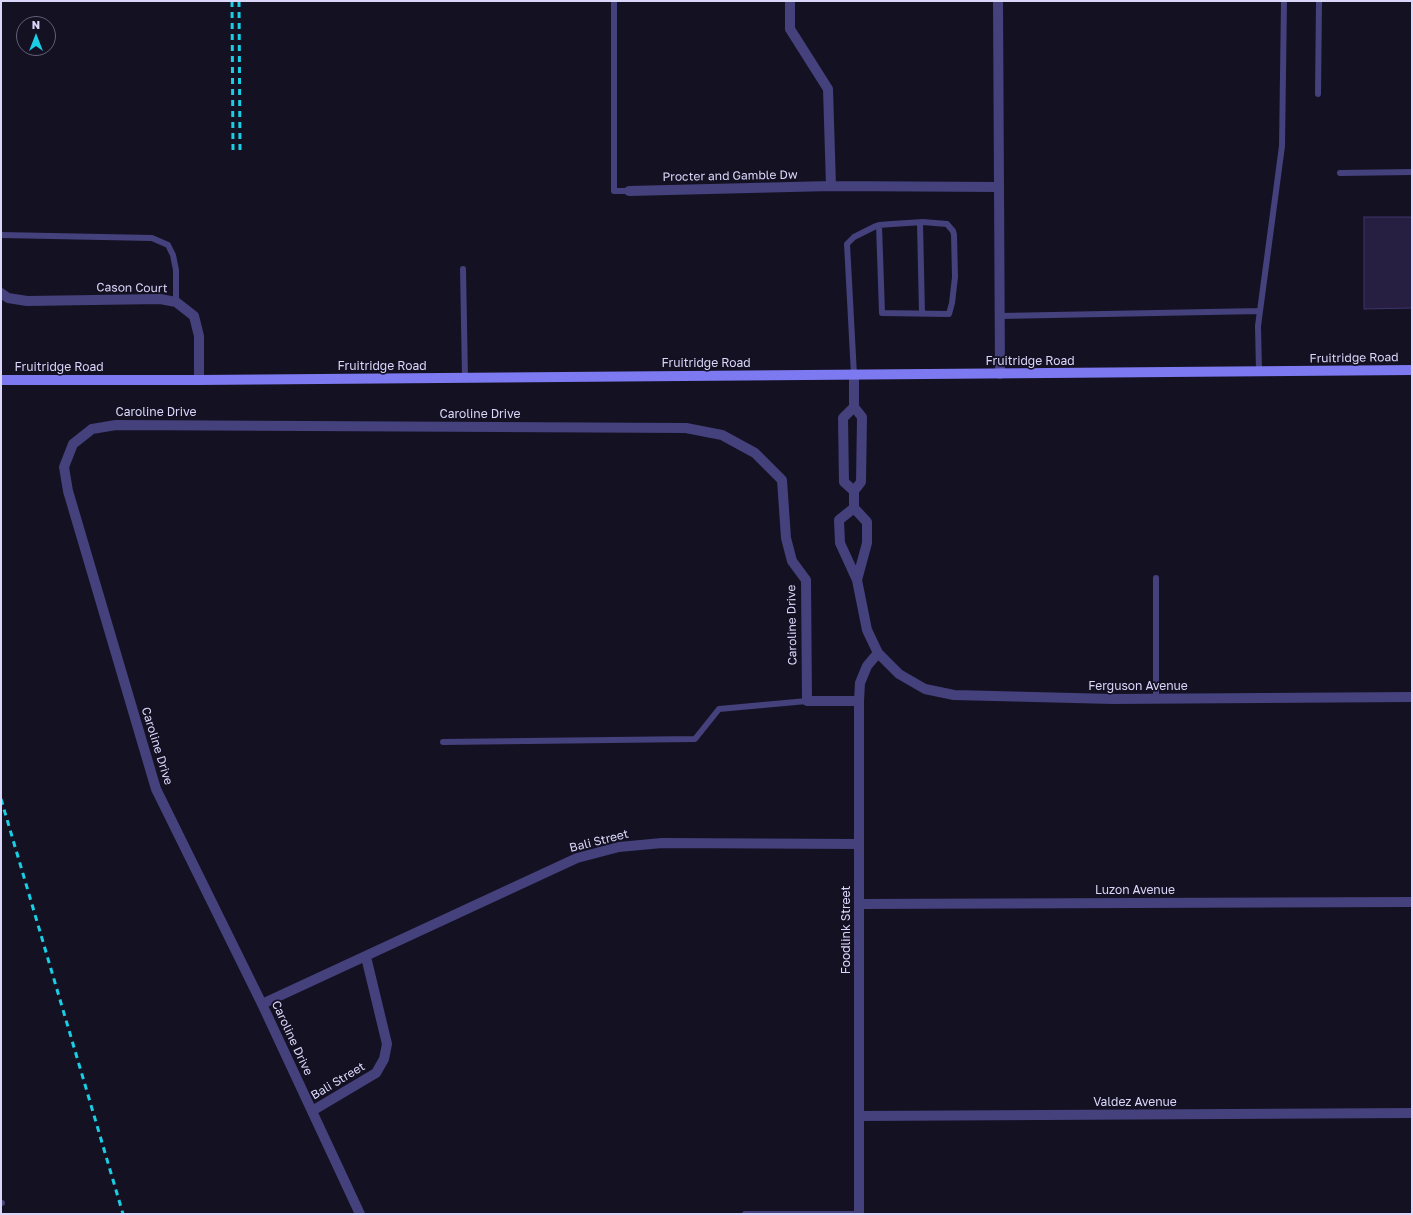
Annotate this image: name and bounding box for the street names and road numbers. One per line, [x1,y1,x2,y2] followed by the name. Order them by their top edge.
[662,168,798,184] street label: Procter and Gamble Dw
[96,280,168,296] street label: Cason Court
[1309,350,1399,366] street label: Fruitridge Road
[985,354,1075,368] street label: Fruitridge Road
[661,356,751,370] street label: Fruitridge Road
[337,359,427,373] street label: Fruitridge Road
[14,360,104,374] street label: Fruitridge Road
[116,405,196,419] street label: Caroline Drive
[440,407,520,421] street label: Caroline Drive
[784,584,800,666] street label: Caroline Drive
[1088,679,1188,693] street label: Ferguson Avenue
[138,705,176,787] street label: Caroline Drive
[568,827,630,855] street label: Bali Street
[1095,883,1175,897] street label: Luzon Avenue
[839,886,853,974] street label: Foodlink Street
[268,998,316,1078] street label: Caroline Drive
[308,1059,368,1103] street label: Bali Street
[1093,1095,1177,1109] street label: Valdez Avenue

